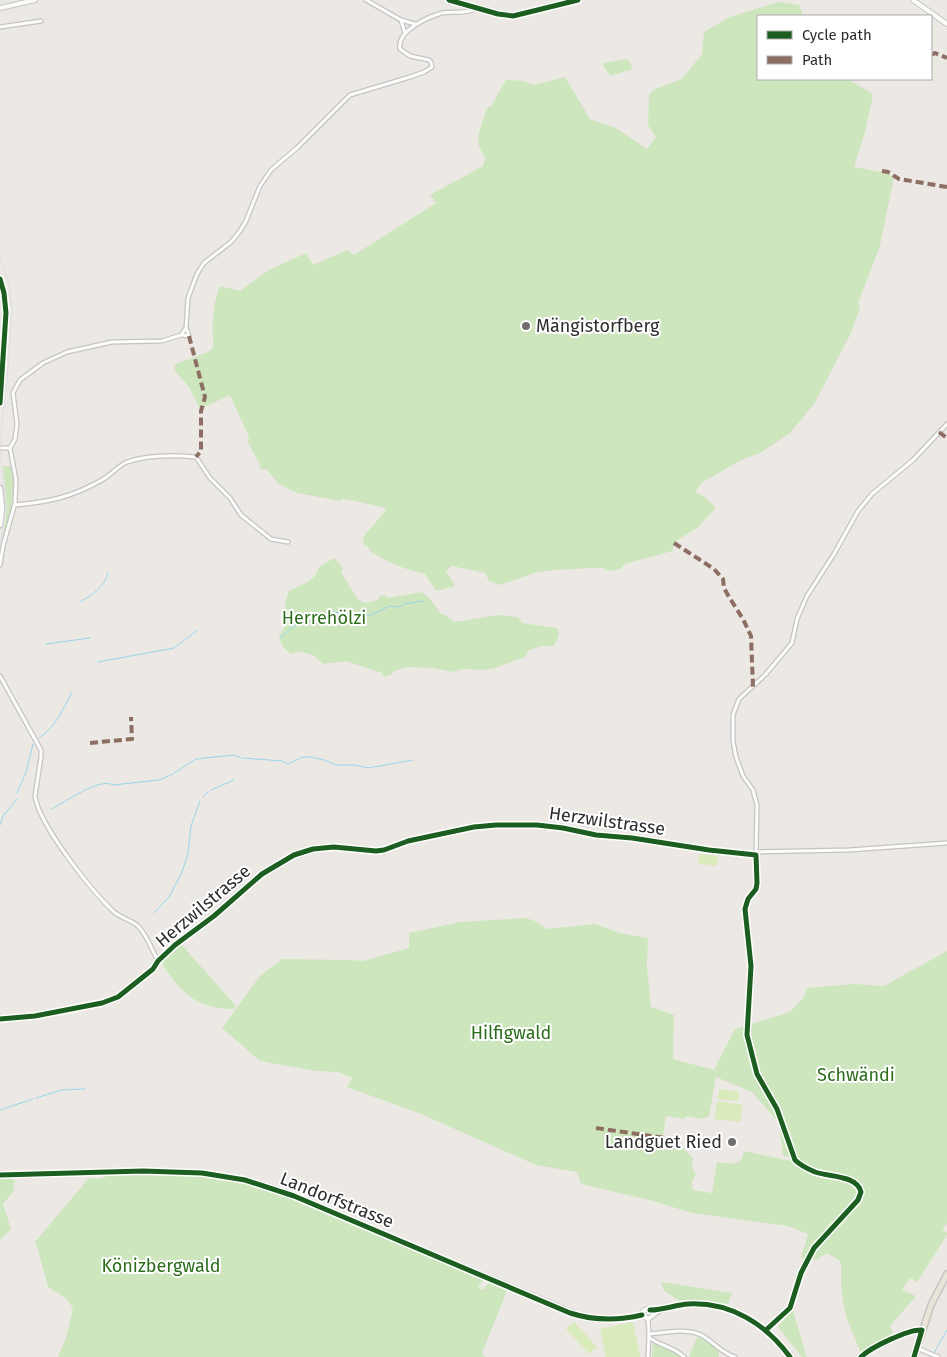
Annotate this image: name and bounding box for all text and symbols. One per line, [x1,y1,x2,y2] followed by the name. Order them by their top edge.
[757,15,932,80] legend
[802,26,872,44] text: Cycle path
[802,51,832,69] text: Path
[536,315,660,337] place label: Mängistorfberg
[520,320,532,332] marker: Mängistorfberg
[282,607,366,629] park label: Herrehölzi
[547,802,667,840] street label: Herzwilstrasse
[151,860,255,952] street label: Herzwilstrasse
[471,1022,551,1044] park label: Hilfigwald
[817,1064,895,1086] park label: Schwändi
[605,1131,722,1153] place label: Landguet Ried
[726,1136,738,1148] marker: Landguet Ried
[277,1167,397,1233] street label: Landorfstrasse
[101,1255,221,1277] park label: Könizbergwald

